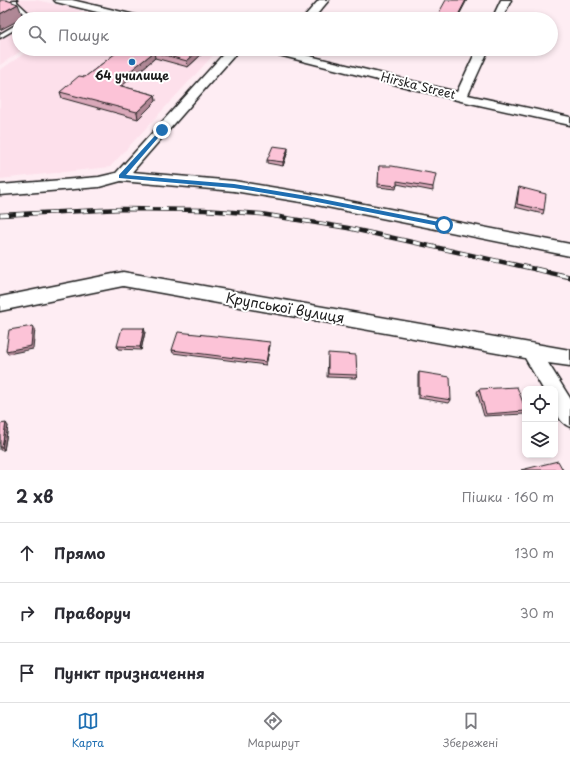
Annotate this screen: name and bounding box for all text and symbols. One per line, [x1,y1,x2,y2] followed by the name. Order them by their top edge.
[12,12,558,56] search box
[26,23,48,45] icon: search
[58,23,109,46] text: Пошук
[127,57,137,67] marker: 64 училище
[95,66,169,84] place label: 64 училище
[379,67,458,103] street label: Hirska Street
[153,121,171,139] route end
[435,216,453,234] route start
[224,287,346,328] street label: Крупської вулиця
[522,386,558,458] map controls
[522,386,558,422] button: locate
[522,422,558,458] button: layers
[16,483,53,509] text: 2 хв
[462,487,554,506] text: Пішки · 160 m
[54,541,105,564] text: Прямо
[16,542,38,564] icon: ahead
[515,543,554,562] text: 130 m
[54,601,131,624] text: Праворуч
[16,602,38,624] icon: right
[520,603,554,622] text: 30 m
[54,661,205,684] text: Пункт призначення
[16,662,38,684] icon: arrive
[72,710,104,751] tab: Карта
[247,710,300,751] tab: Маршрут
[443,710,498,751] tab: Збережені

